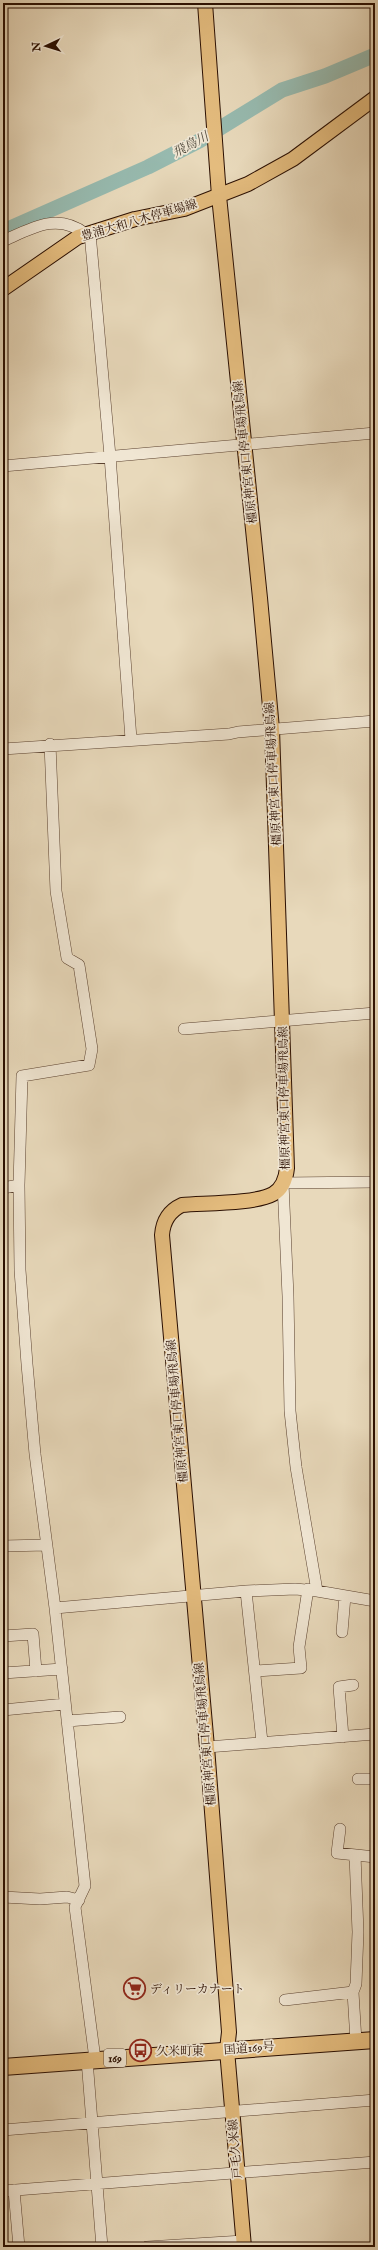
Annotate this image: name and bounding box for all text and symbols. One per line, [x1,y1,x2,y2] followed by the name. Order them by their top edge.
[26,26,66,66] north arrow
[30,41,44,53] text: N
[169,128,214,162] water label: 飛鳥川
[79,197,199,244] street label: 豊浦大和八木停車場線
[231,380,260,524] street label: 橿原神宮東口停車場飛鳥線
[262,702,285,846] street label: 橿原神宮東口停車場飛鳥線
[276,1026,293,1170] street label: 橿原神宮東口停車場飛鳥線
[164,1339,191,1483] street label: 橿原神宮東口停車場飛鳥線
[192,1662,219,1806] street label: 橿原神宮東口停車場飛鳥線
[121,1976,147,2002] supermarket icon: ディリーカナート
[150,1982,245,1997] place label: ディリーカナート
[128,2038,154,2064] bus stop icon: 久米町東
[223,2039,275,2058] street label: 国道169号
[156,2044,204,2059] place label: 久米町東
[104,2049,126,2067] road number: 169
[225,2118,246,2180] street label: 戸毛久米線

